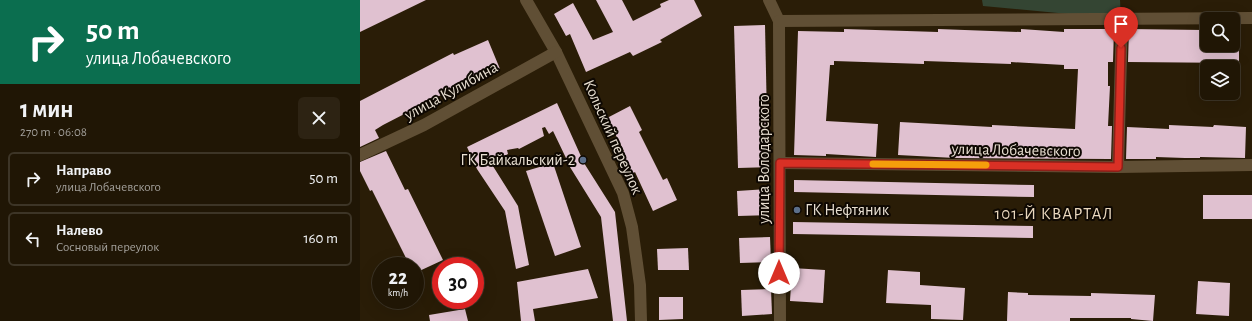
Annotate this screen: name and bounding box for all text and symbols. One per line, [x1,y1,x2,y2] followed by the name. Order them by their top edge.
[1104,7.0,1138,48] pin
[1200,12,1240,100] map controls
[1200,12,1240,52] button: search
[1110,13,1132,35] icon: arrive
[20,16,72,68] icon: right
[86,17,140,45] text: 50 m
[86,50,231,68] text: улица Лобачевского
[401,59,501,125] street label: улица Кулибина
[1200,60,1240,100] button: layers
[580,77,646,198] street label: Кольский переулок
[756,94,773,225] street label: улица Володарского
[298,97,340,139] button: close
[20,98,74,122] text: 1 мин
[20,126,87,139] text: 270 m · 06:08
[950,141,1081,160] street label: улица Лобачевского
[460,152,575,168] place label: ГК Байкальский-2
[578,155,588,165] marker: ГК Байкальский-2
[56,163,111,178] text: Направо
[22,168,44,190] icon: right
[309,171,338,186] text: 50 m
[56,181,161,194] text: улица Лобачевского
[805,202,890,218] place label: ГК Нефтяник
[792,205,802,215] marker: ГК Нефтяник
[995,205,1114,222] district label: 101-Й КВАРТАЛ
[56,223,103,238] text: Налево
[22,228,44,250] icon: left
[303,231,338,246] text: 160 m
[56,241,159,254] text: Сосновый переулок
[758,252,800,294] position arrow
[432,257,484,309] speed limit sign: 30
[389,268,407,288] text: 22
[388,288,408,298] text: km/h

